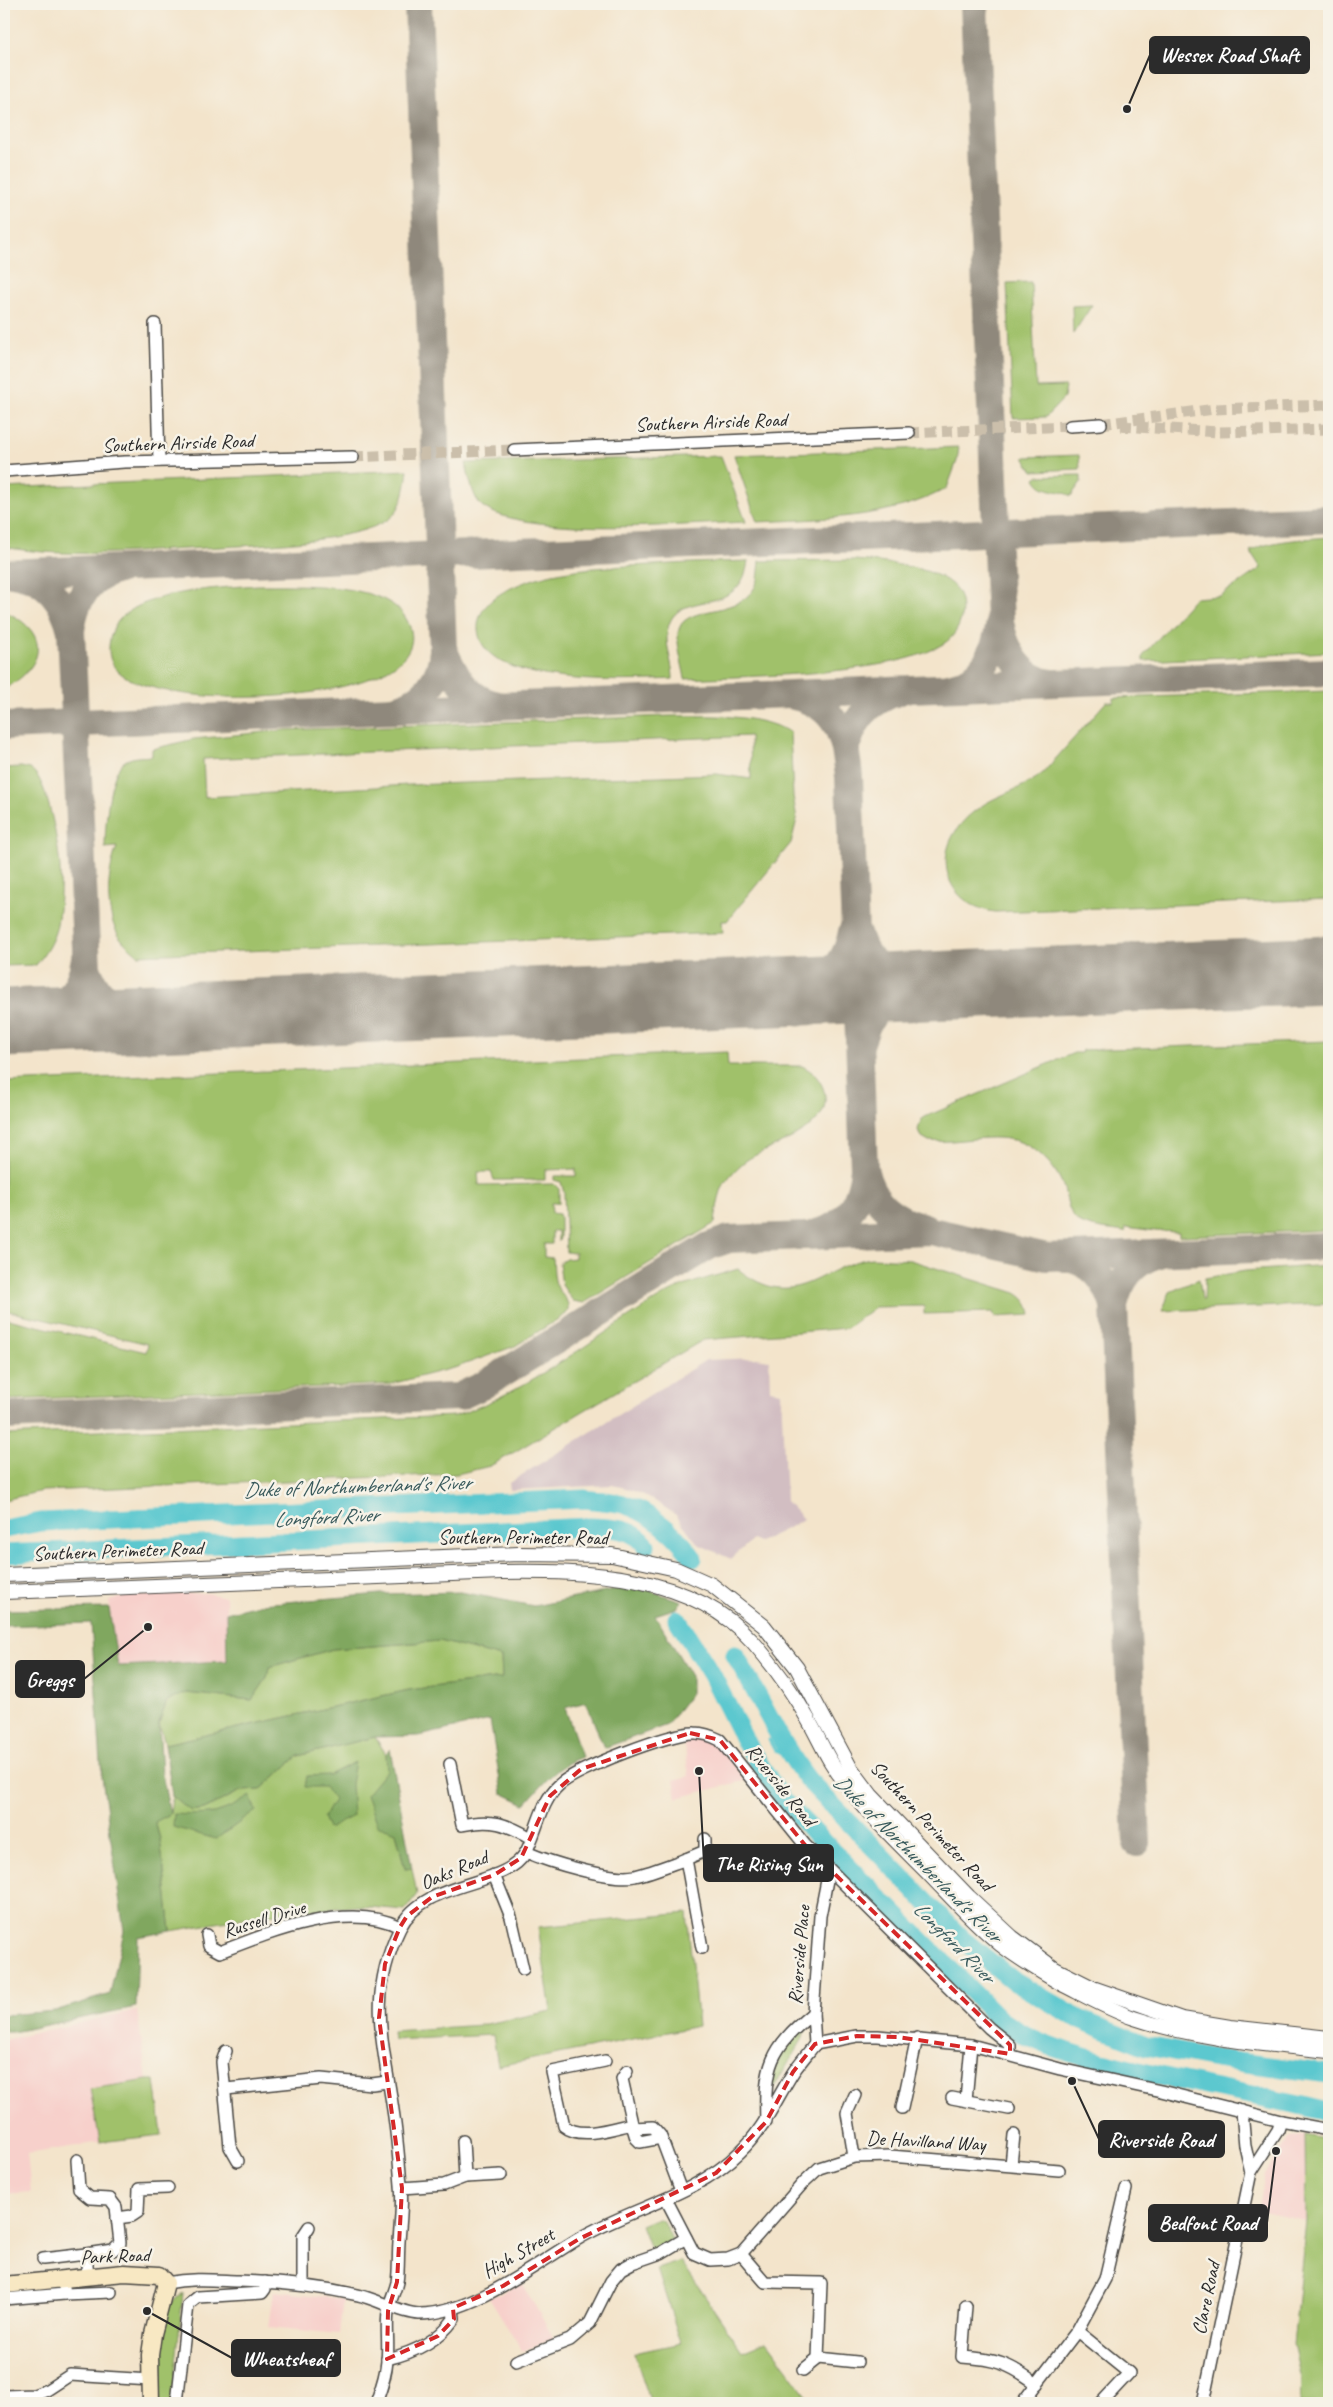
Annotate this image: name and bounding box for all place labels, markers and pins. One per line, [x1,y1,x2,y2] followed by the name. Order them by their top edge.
[1150,37,1309,73] callout: Wessex Road Shaft
[16,1661,84,1697] callout: Greggs
[704,1845,833,1881] callout: The Rising Sun
[1099,2121,1224,2157] callout: Riverside Road
[1149,2205,1267,2241] callout: Bedfont Road
[232,2340,340,2376] callout: Wheatsheaf

